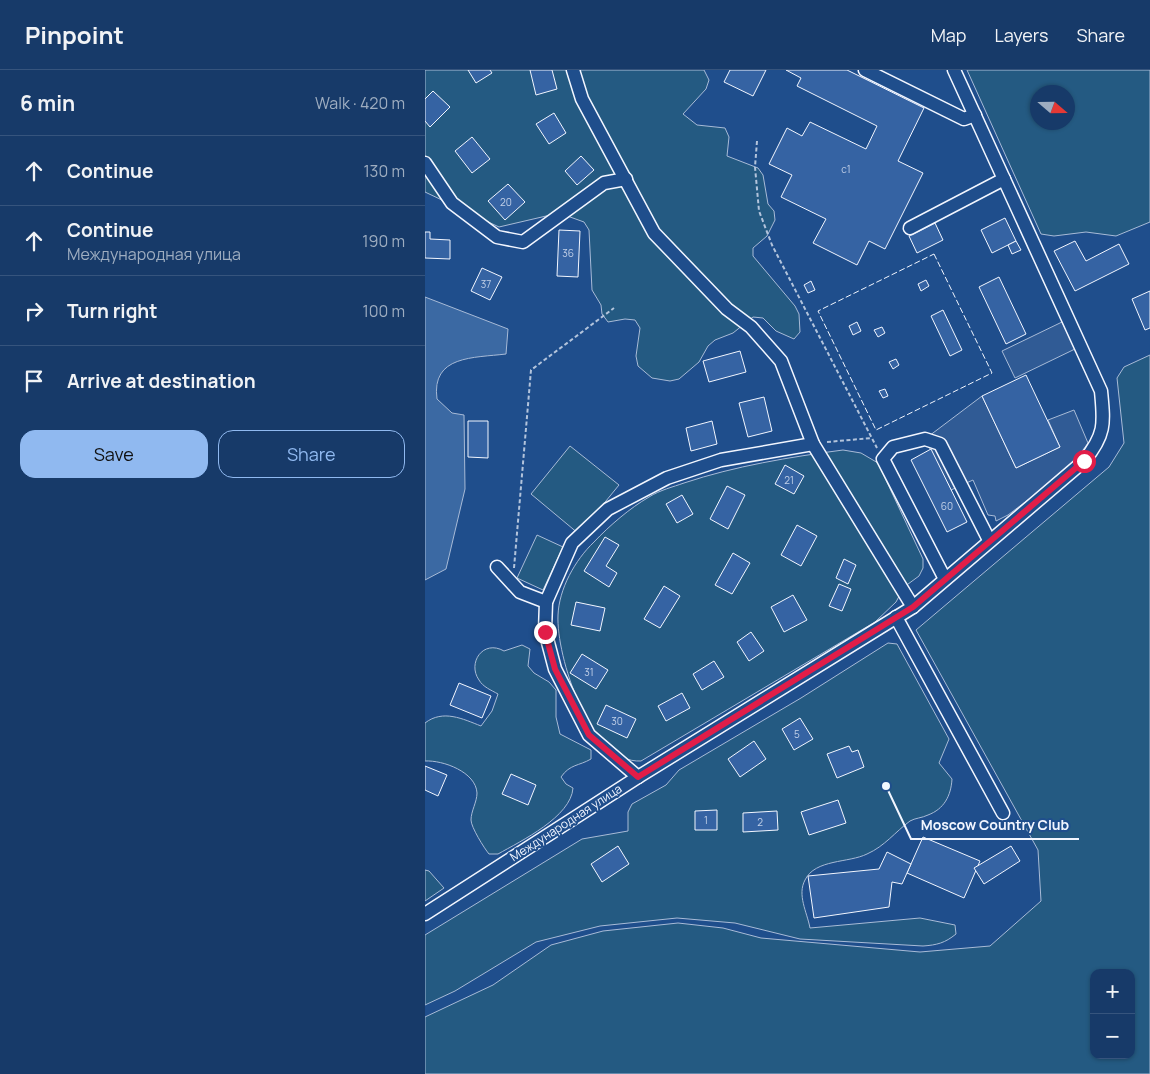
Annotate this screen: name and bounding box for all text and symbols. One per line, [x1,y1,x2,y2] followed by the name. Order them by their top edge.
[25,18,124,51] text: Pinpoint
[931,23,966,47] text: Map
[994,23,1048,47] text: Layers
[1076,23,1125,47] text: Share
[1030,85,1075,130] north arrow
[20,89,75,117] text: 6 min
[315,92,405,114] text: Walk · 420 m
[20,157,48,185] icon: ahead
[67,158,153,184] text: Continue
[363,160,405,182] text: 130 m
[841,162,851,176] house number: с1
[500,195,512,209] house number: 20
[67,217,153,243] text: Continue
[20,227,48,255] icon: ahead
[362,230,405,252] text: 190 m
[67,243,241,265] text: Международная улица
[562,246,574,260] house number: 36
[481,277,491,291] house number: 37
[20,297,48,325] icon: right
[67,298,157,324] text: Turn right
[362,300,405,322] text: 100 m
[20,367,48,395] icon: arrive
[67,368,256,394] text: Arrive at destination
[20,430,208,478] button: Save
[218,430,405,478] button: Share
[1073,450,1096,473] route start
[784,473,794,487] house number: 21
[941,499,953,513] house number: 60
[534,621,557,644] route end
[584,665,594,679] house number: 31
[611,714,623,728] house number: 30
[794,727,800,741] house number: 5
[506,780,625,865] street label: Международная улица
[911,810,1079,839] callout: Moscow Country Club
[704,813,708,827] house number: 1
[757,815,763,829] house number: 2
[921,815,1070,834] text: Moscow Country Club
[1090,969,1135,1059] map controls
[1090,969,1135,1014] button: +
[1090,1014,1135,1059] button: −

